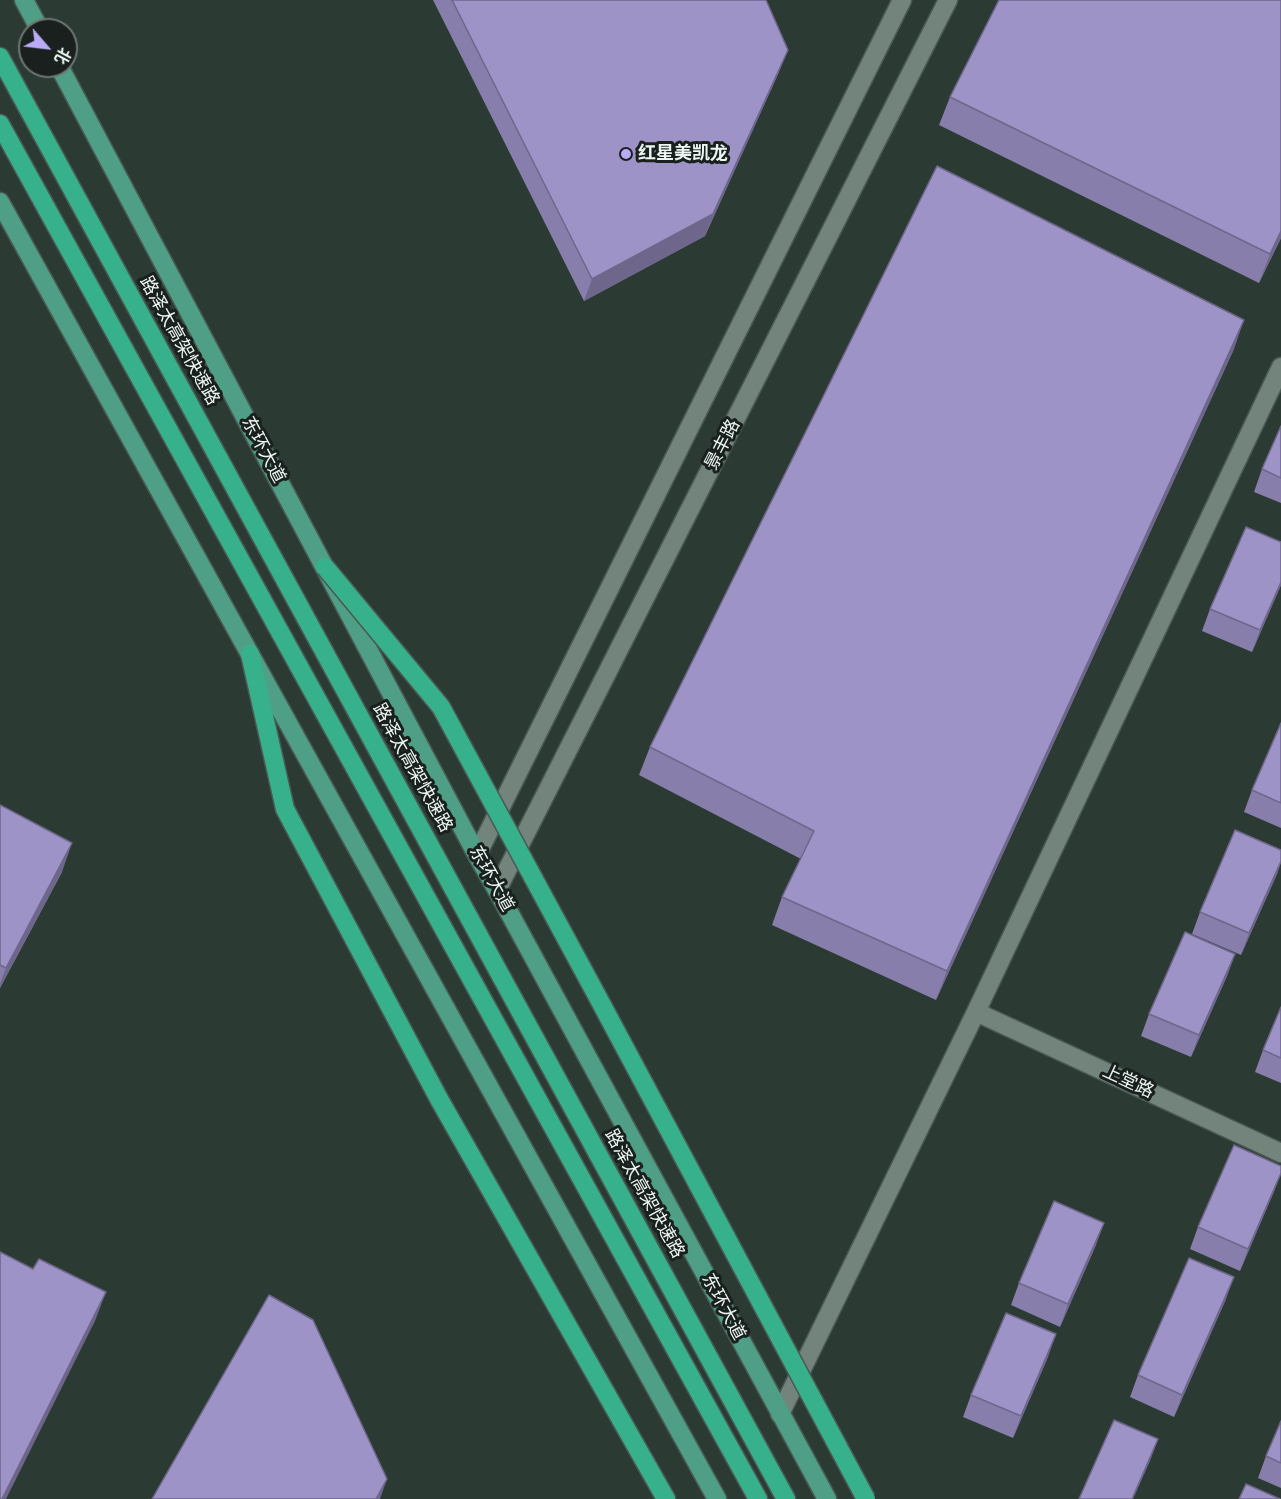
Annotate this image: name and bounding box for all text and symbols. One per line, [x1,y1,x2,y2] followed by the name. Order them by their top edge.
[18,18,78,78] north arrow
[50,44,76,68] text: 北
[638,143,728,165] place label: 红星美凯龙
[619,147,633,161] marker: 红星美凯龙
[135,273,223,409] street label: 路泽太高架快速路
[237,413,289,487] street label: 东环大道
[701,416,745,474] street label: 景丰路
[368,700,456,836] street label: 路泽太高架快速路
[464,842,518,916] street label: 东环大道
[1099,1061,1157,1103] street label: 上堂路
[600,1126,688,1262] street label: 路泽太高架快速路
[697,1270,749,1344] street label: 东环大道

